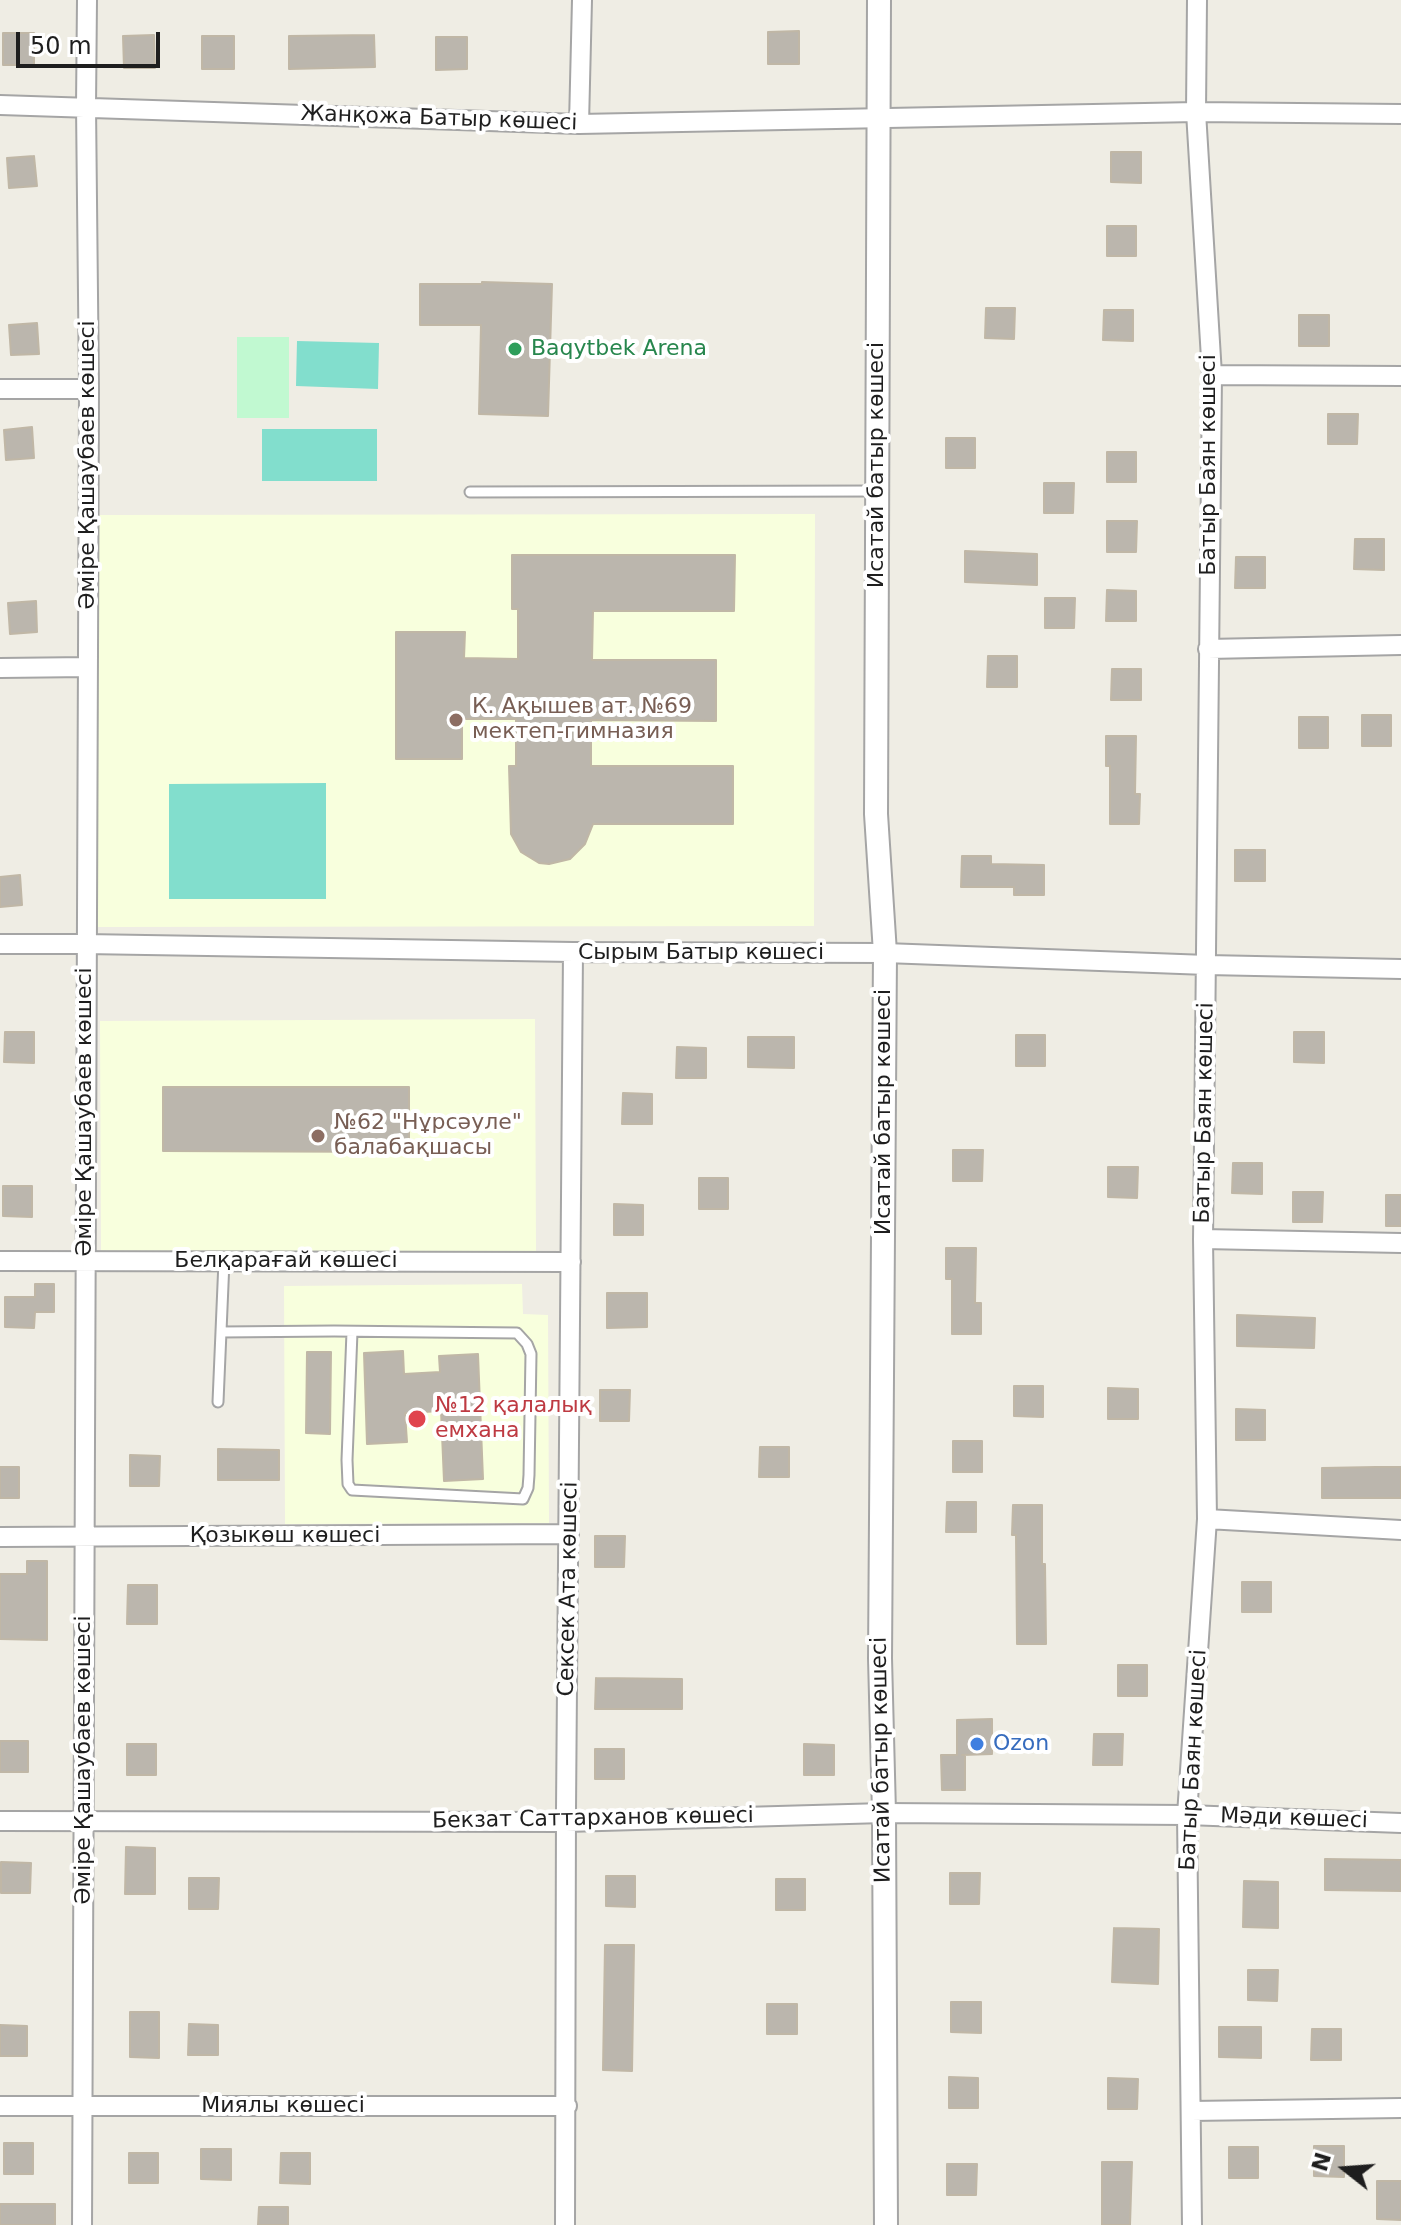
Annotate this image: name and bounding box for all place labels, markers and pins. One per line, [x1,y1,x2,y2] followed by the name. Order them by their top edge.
[531,336,707,362] place label: Baqytbek Arena
[506,340,524,358] marker: Baqytbek Arena
[472,694,692,746] place label: К. Ақышев ат. №69 мектеп-гимназия
[447,711,465,729] marker: К. Ақышев ат. №69 мектеп-гимназия
[334,1110,522,1162] place label: №62 "Нұрсәуле" балабақшасы
[309,1127,327,1145] marker: №62 "Нұрсәуле" балабақшасы
[435,1393,592,1444] place label: №12 қалалық емхана
[406,1408,428,1430] marker: №12 қалалық емхана
[993,1731,1049,1757] place label: Ozon
[968,1735,986,1753] marker: Ozon

